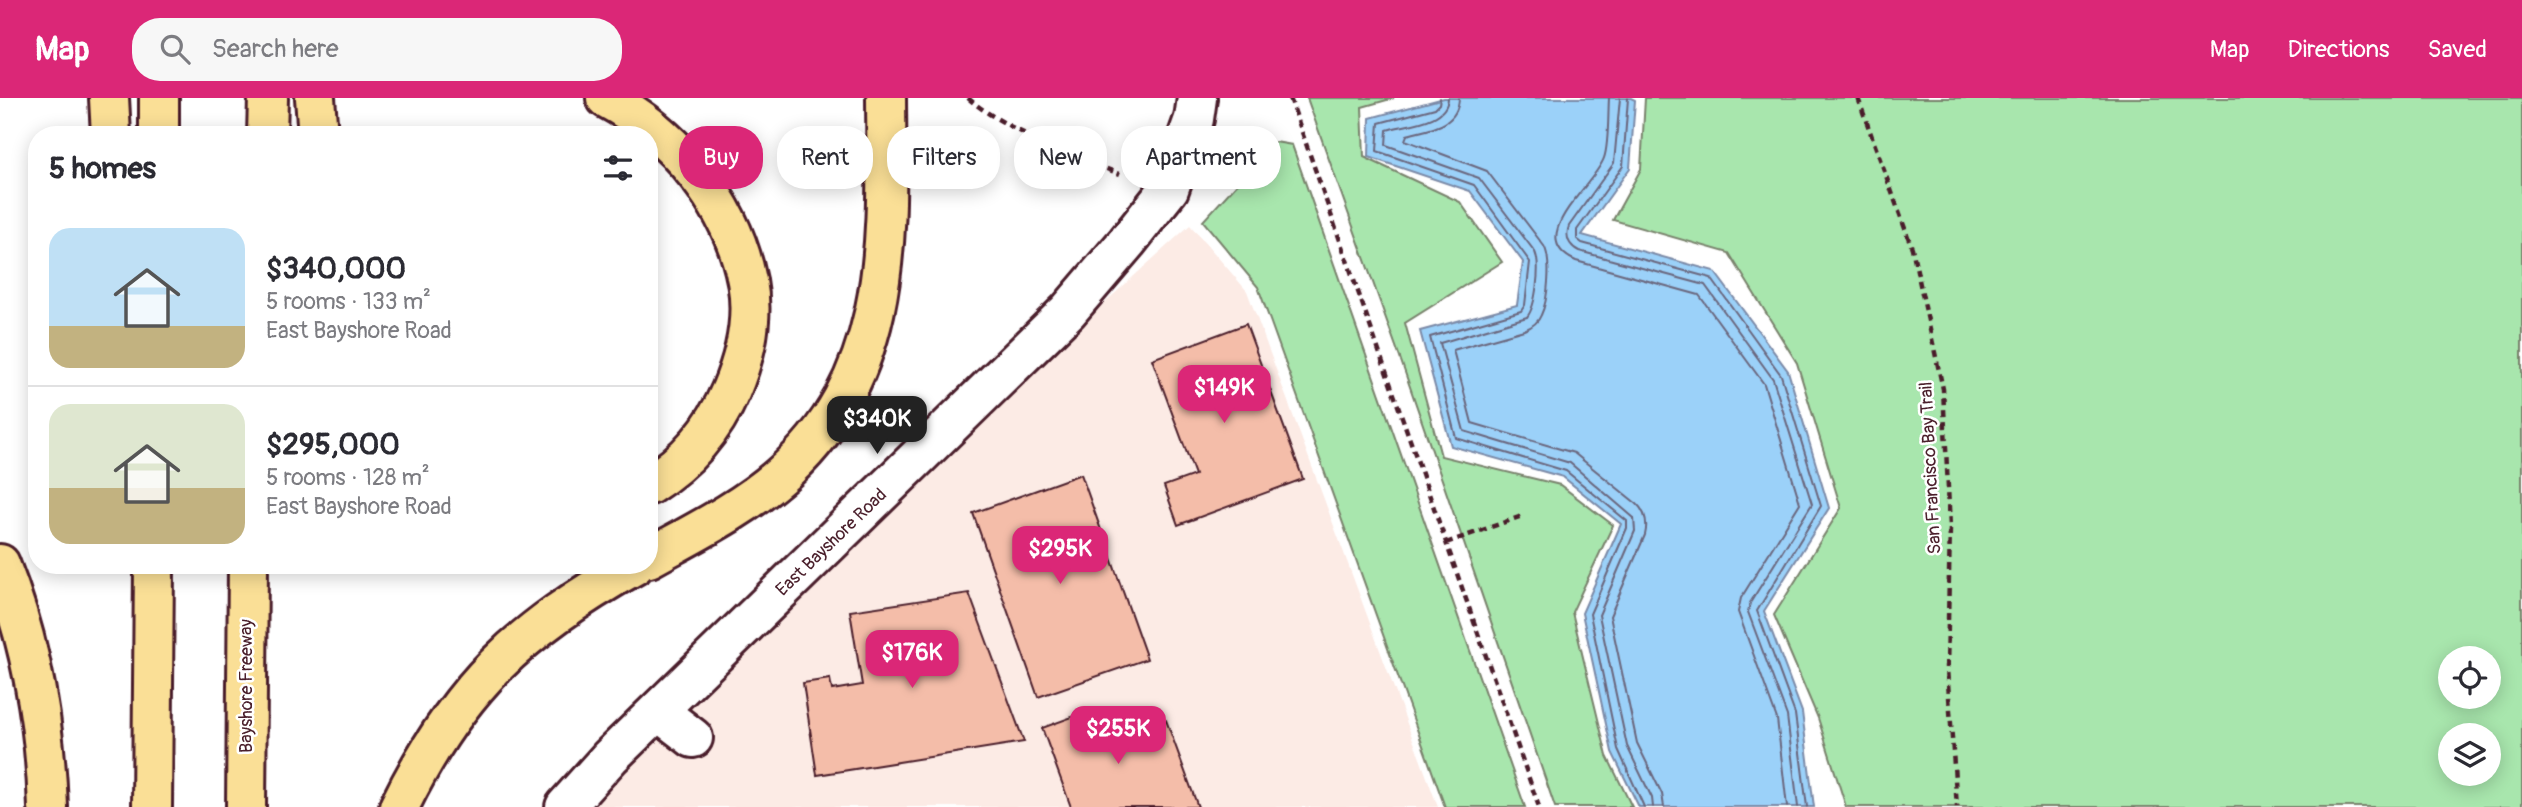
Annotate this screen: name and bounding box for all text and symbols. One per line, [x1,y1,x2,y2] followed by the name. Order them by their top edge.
[132,18,622,81] search box
[35,29,90,70] text: Map
[156,30,194,68] icon: search
[212,33,339,65] text: Search here
[2210,35,2250,64] text: Map
[2288,35,2389,64] text: Directions
[2427,35,2487,64] text: Saved
[679,126,763,189] chip: Buy
[777,126,873,189] chip: Rent
[887,126,1000,189] chip: Filters
[1014,126,1107,189] chip: New
[1121,126,1281,189] chip: Apartment
[599,149,637,187] icon: filters
[49,150,156,187] text: 5 homes
[266,250,406,287] text: $340,000
[105,256,189,340] icon: home
[266,287,431,316] text: 5 rooms · 133 m²
[266,316,452,345] text: East Bayshore Road
[1175,366,1273,425] pin: $149K
[1194,373,1254,402] text: $149K
[1914,381,1947,555] street label: San Francisco Bay Trail
[828,396,926,456] pin: $340K
[843,404,911,433] text: $340K
[266,426,400,463] text: $295,000
[105,432,189,516] icon: home
[266,463,430,492] text: 5 rooms · 128 m²
[771,484,892,601] street label: East Bayshore Road
[266,492,452,521] text: East Bayshore Road
[1011,526,1109,586] pin: $295K
[1028,534,1092,563] text: $295K
[235,619,258,753] street label: Bayshore Freeway
[863,630,961,690] pin: $176K
[882,638,942,667] text: $176K
[2438,646,2501,786] map controls
[2438,646,2501,709] button: locate
[1069,706,1167,766] pin: $255K
[1086,714,1150,743] text: $255K
[2438,723,2501,786] button: layers

